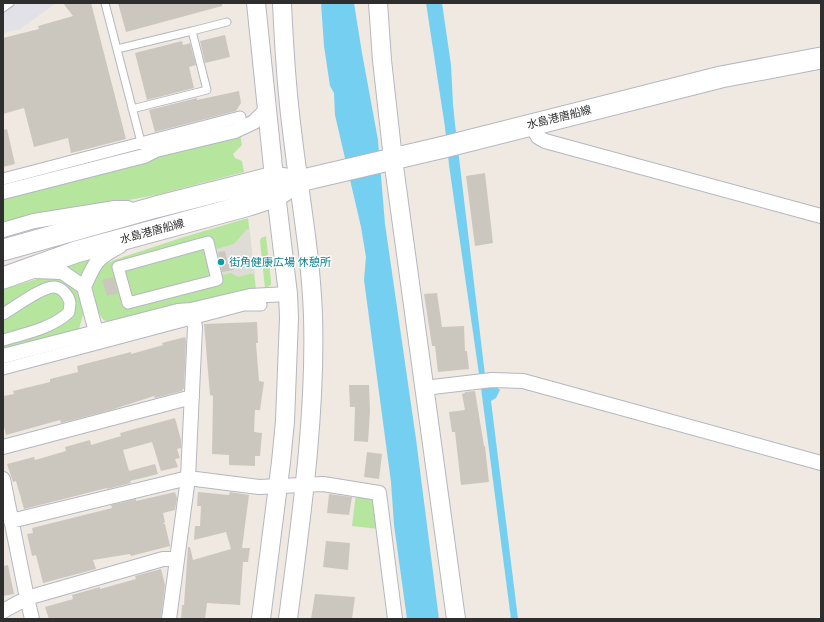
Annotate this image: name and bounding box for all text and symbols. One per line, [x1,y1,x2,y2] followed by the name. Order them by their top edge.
[526,103,593,132] street label: 水島港唐船線
[119,217,186,246] street label: 水島港唐船線
[229,256,332,269] place label: 街角健康広場 休憩所
[216,257,226,267] marker: 街角健康広場 休憩所

